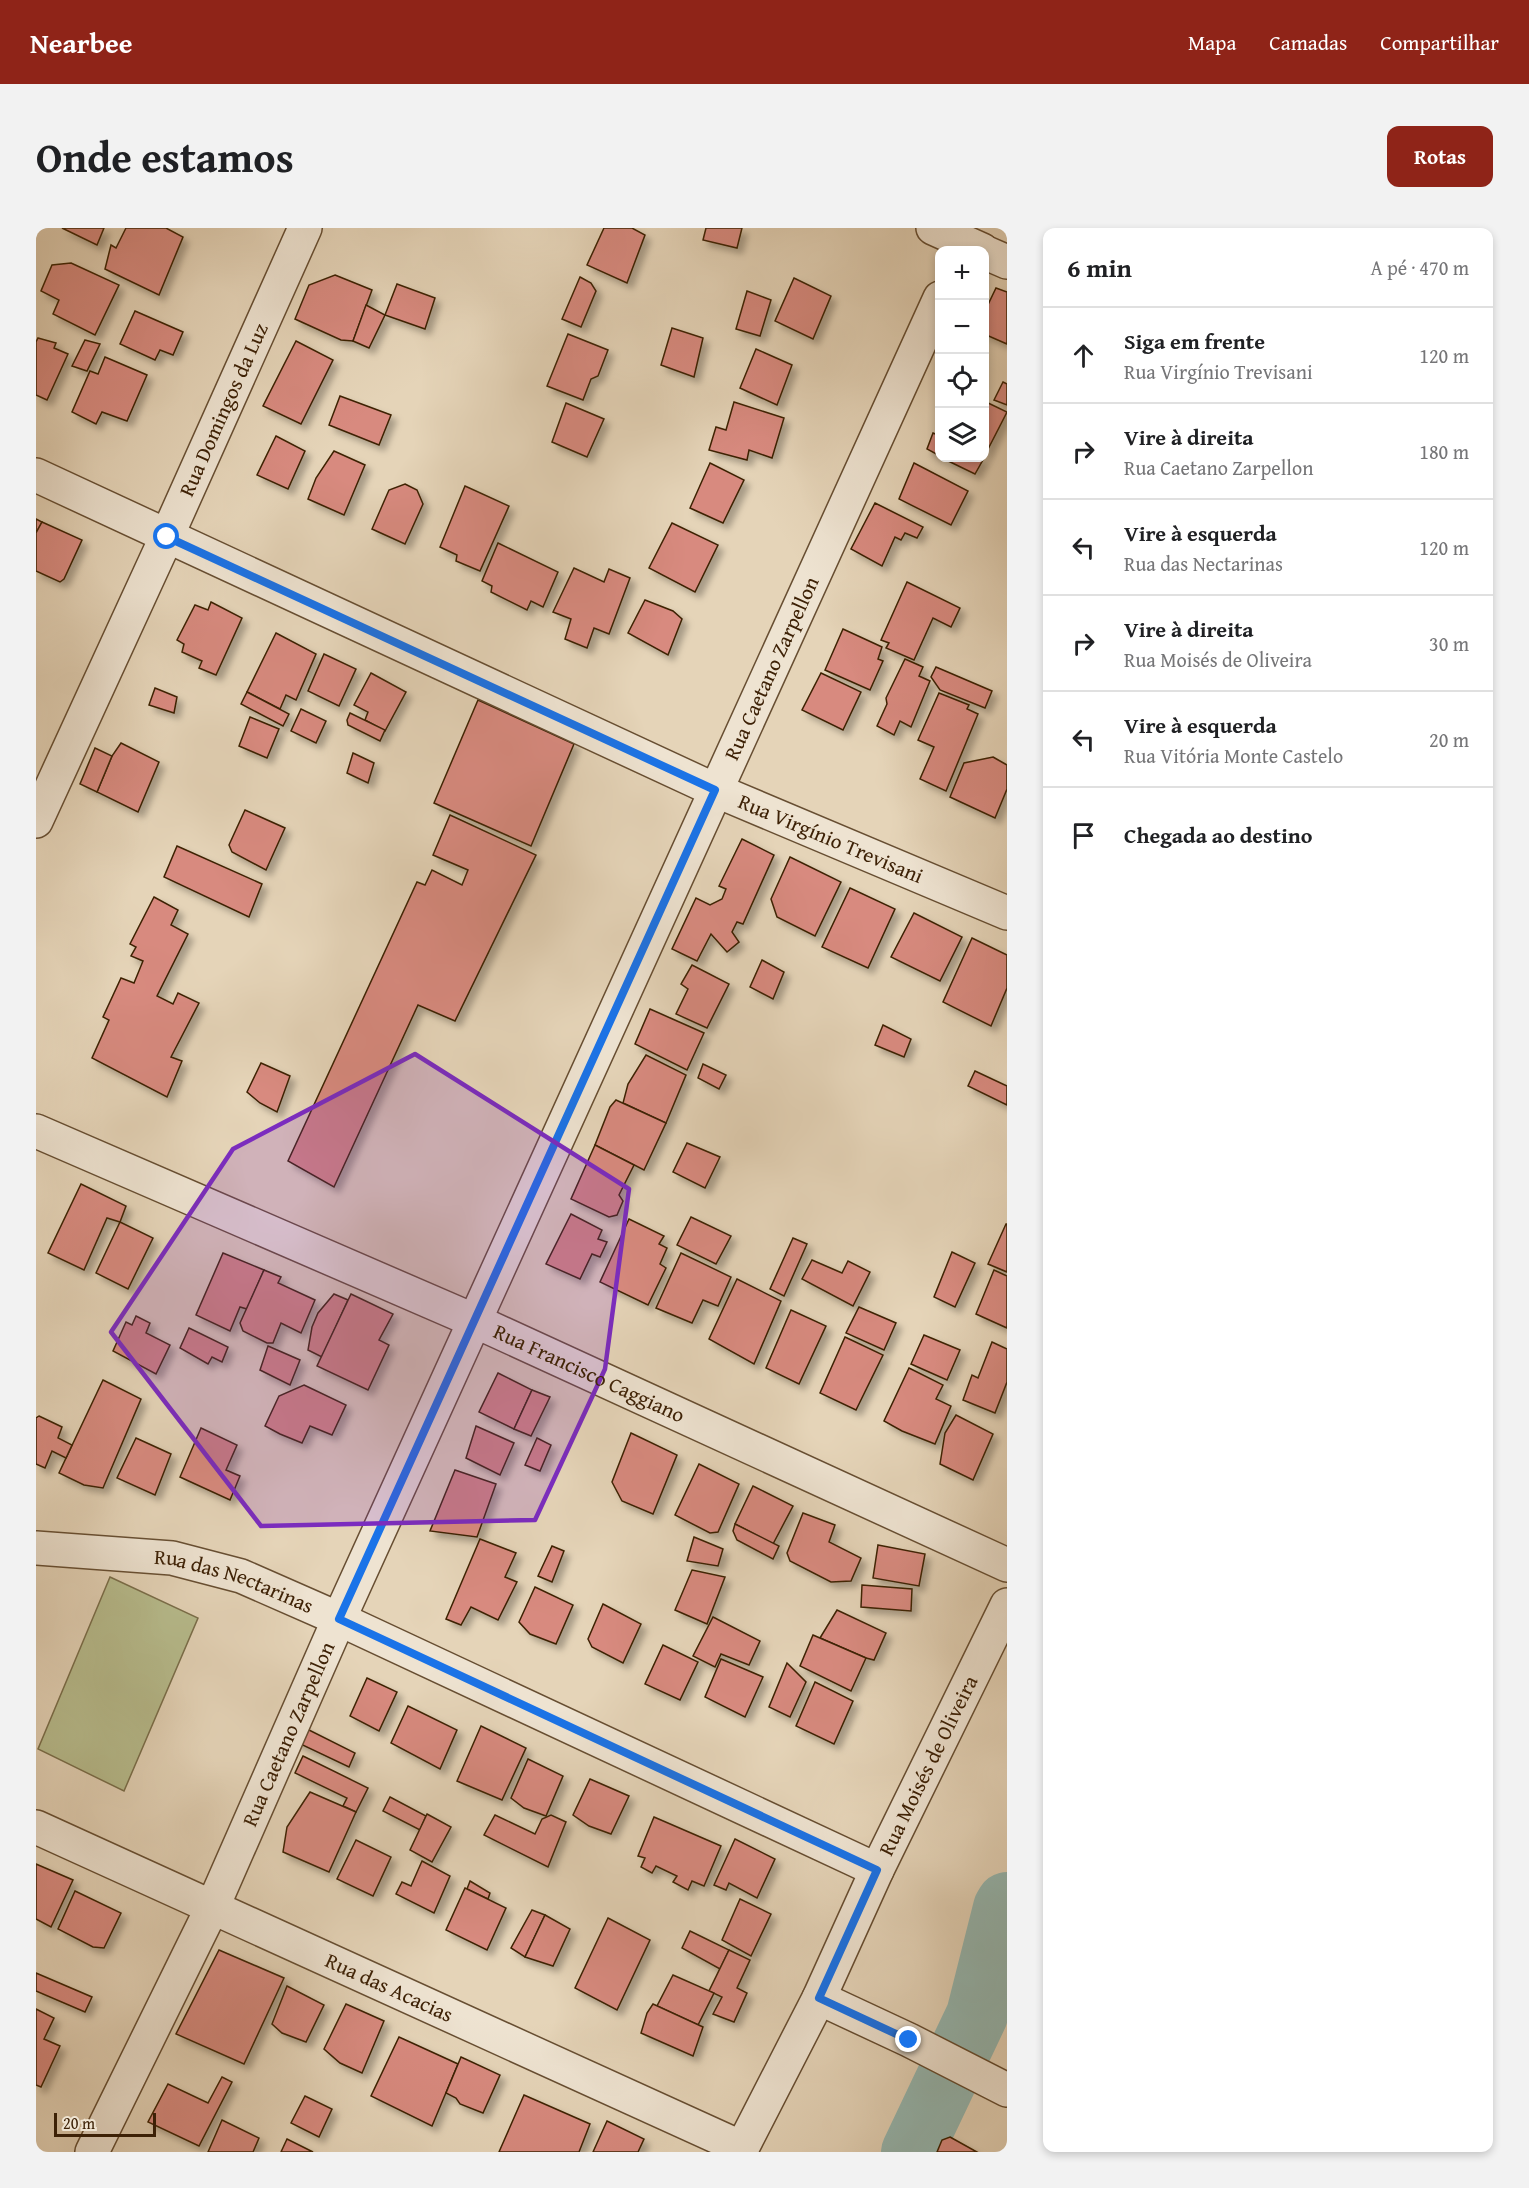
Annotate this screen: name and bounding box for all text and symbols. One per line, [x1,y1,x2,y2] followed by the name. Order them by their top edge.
[30,22,133,63] text: Nearbee
[1188,27,1236,58] text: Mapa
[1269,27,1347,58] text: Camadas
[1380,27,1499,58] text: Compartilhar
[36,126,294,187] text: Onde estamos
[1387,126,1493,187] button: Rotas
[935,246,989,462] map controls
[935,246,989,300] button: +
[1067,248,1132,287] text: 6 min
[1371,253,1469,282] text: A pé · 470 m
[935,300,989,354] button: −
[171,318,276,501] street label: Rua Domingos da Luz
[1124,325,1265,357] text: Siga em frente
[1067,339,1100,372] icon: ahead
[1419,341,1469,370] text: 120 m
[935,354,989,408] button: locate
[1124,357,1313,386] text: Rua Virgínio Trevisani
[935,408,989,462] button: layers
[1124,421,1254,453] text: Vire à direita
[1067,435,1100,468] icon: right
[1419,437,1469,466] text: 180 m
[1124,453,1313,482] text: Rua Caetano Zarpellon
[1124,517,1277,549] text: Vire à esquerda
[153,523,179,549] route start
[1067,531,1100,564] icon: left
[1419,533,1469,562] text: 120 m
[1124,549,1283,578] text: Rua das Nectarinas
[716,571,826,765] street label: Rua Caetano Zarpellon
[1124,613,1254,645] text: Vire à direita
[1067,627,1100,660] icon: right
[1429,629,1469,658] text: 30 m
[1124,645,1312,674] text: Rua Moisés de Oliveira
[1124,709,1277,741] text: Vire à esquerda
[1067,723,1100,756] icon: left
[1429,725,1469,754] text: 20 m
[1124,741,1343,770] text: Rua Vitória Monte Castelo
[734,786,928,891] street label: Rua Virgínio Trevisani
[1067,819,1100,852] icon: arrive
[1124,819,1312,851] text: Chegada ao destino
[489,1316,690,1430] street label: Rua Francisco Caggiano
[153,1541,319,1621] street label: Rua das Nectarinas
[234,1636,342,1831] street label: Rua Caetano Zarpellon
[870,1670,985,1861] street label: Rua Moisés de Oliveira
[320,1945,458,2030] street label: Rua das Acacias
[895,2026,921,2052] route end
[54,2110,156,2138] scale bar
[63,2111,95,2135] text: 20 m

